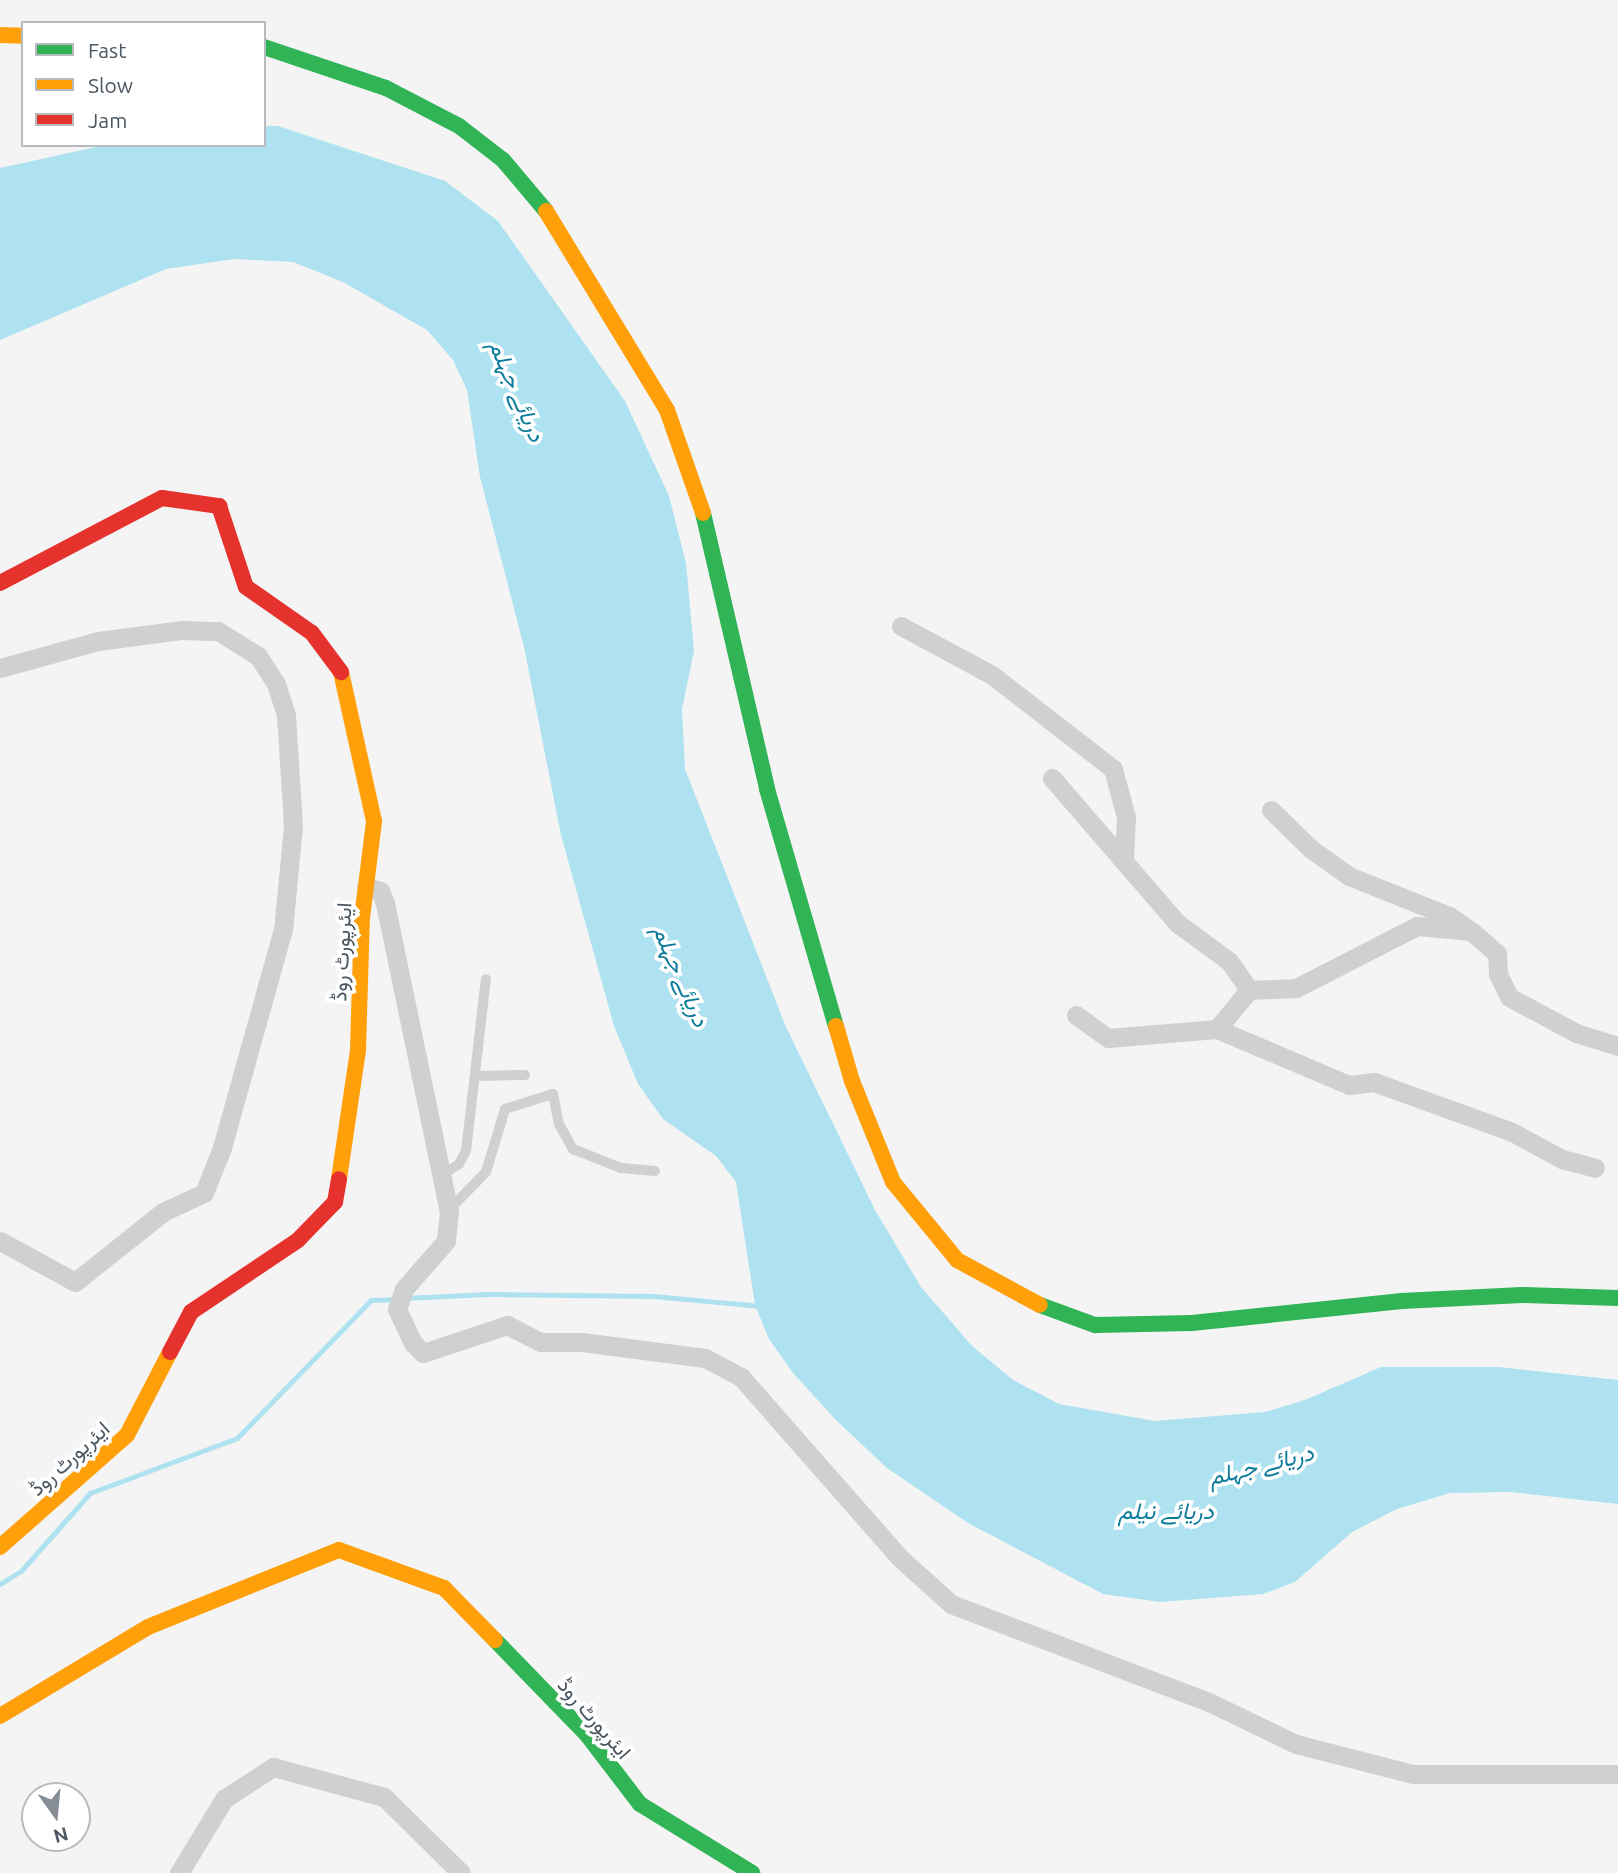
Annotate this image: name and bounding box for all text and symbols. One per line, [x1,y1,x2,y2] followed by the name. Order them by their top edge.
[21,21,266,147] legend
[88,38,126,62] text: Fast
[88,73,133,97] text: Slow
[88,108,127,132] text: Jam
[483,336,551,446] water label: دریائے جہلم
[326,902,356,1002] street label: ایئرپورٹ روڈ
[647,921,715,1031] water label: دریائے جہلم
[24,1416,114,1500] street label: ایئرپورٹ روڈ
[1206,1439,1316,1491] water label: دریائے جہلم
[1118,1497,1214,1525] water label: دریائے نیلم
[553,1672,637,1764] street label: ایئرپورٹ روڈ
[21,1782,91,1852] north arrow
[51,1823,71,1848] text: N

